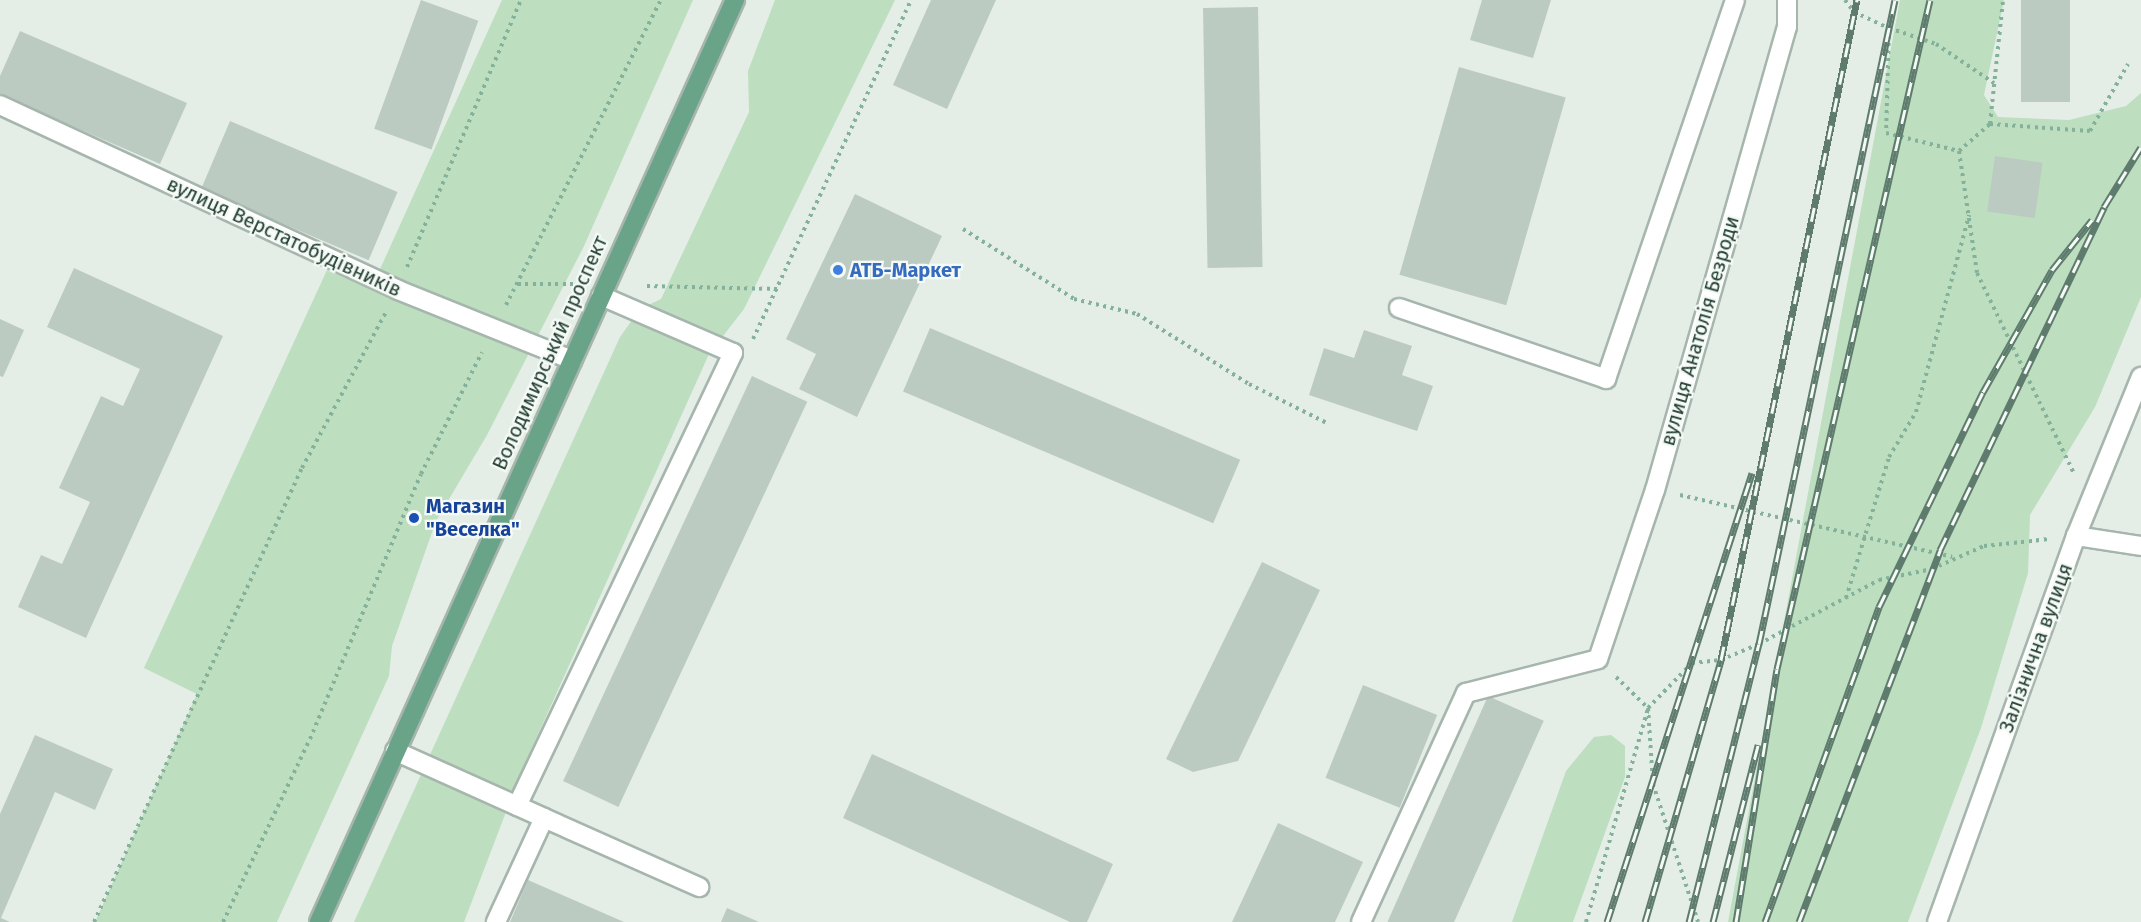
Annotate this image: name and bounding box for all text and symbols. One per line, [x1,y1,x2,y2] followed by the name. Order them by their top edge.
[163,172,405,302] street label: вулиця Верстатобудівників
[1656,213,1744,449] street label: вулиця Анатолія Безроди
[487,232,613,474] street label: Володимирський проспект
[850,258,961,282] place label: АТБ-Маркет
[831,263,845,277] marker: АТБ-Маркет
[426,494,520,541] place label: Магазин "Веселка"
[407,511,421,525] marker: Магазин "Веселка"
[1994,560,2078,736] street label: Залізнична вулиця

